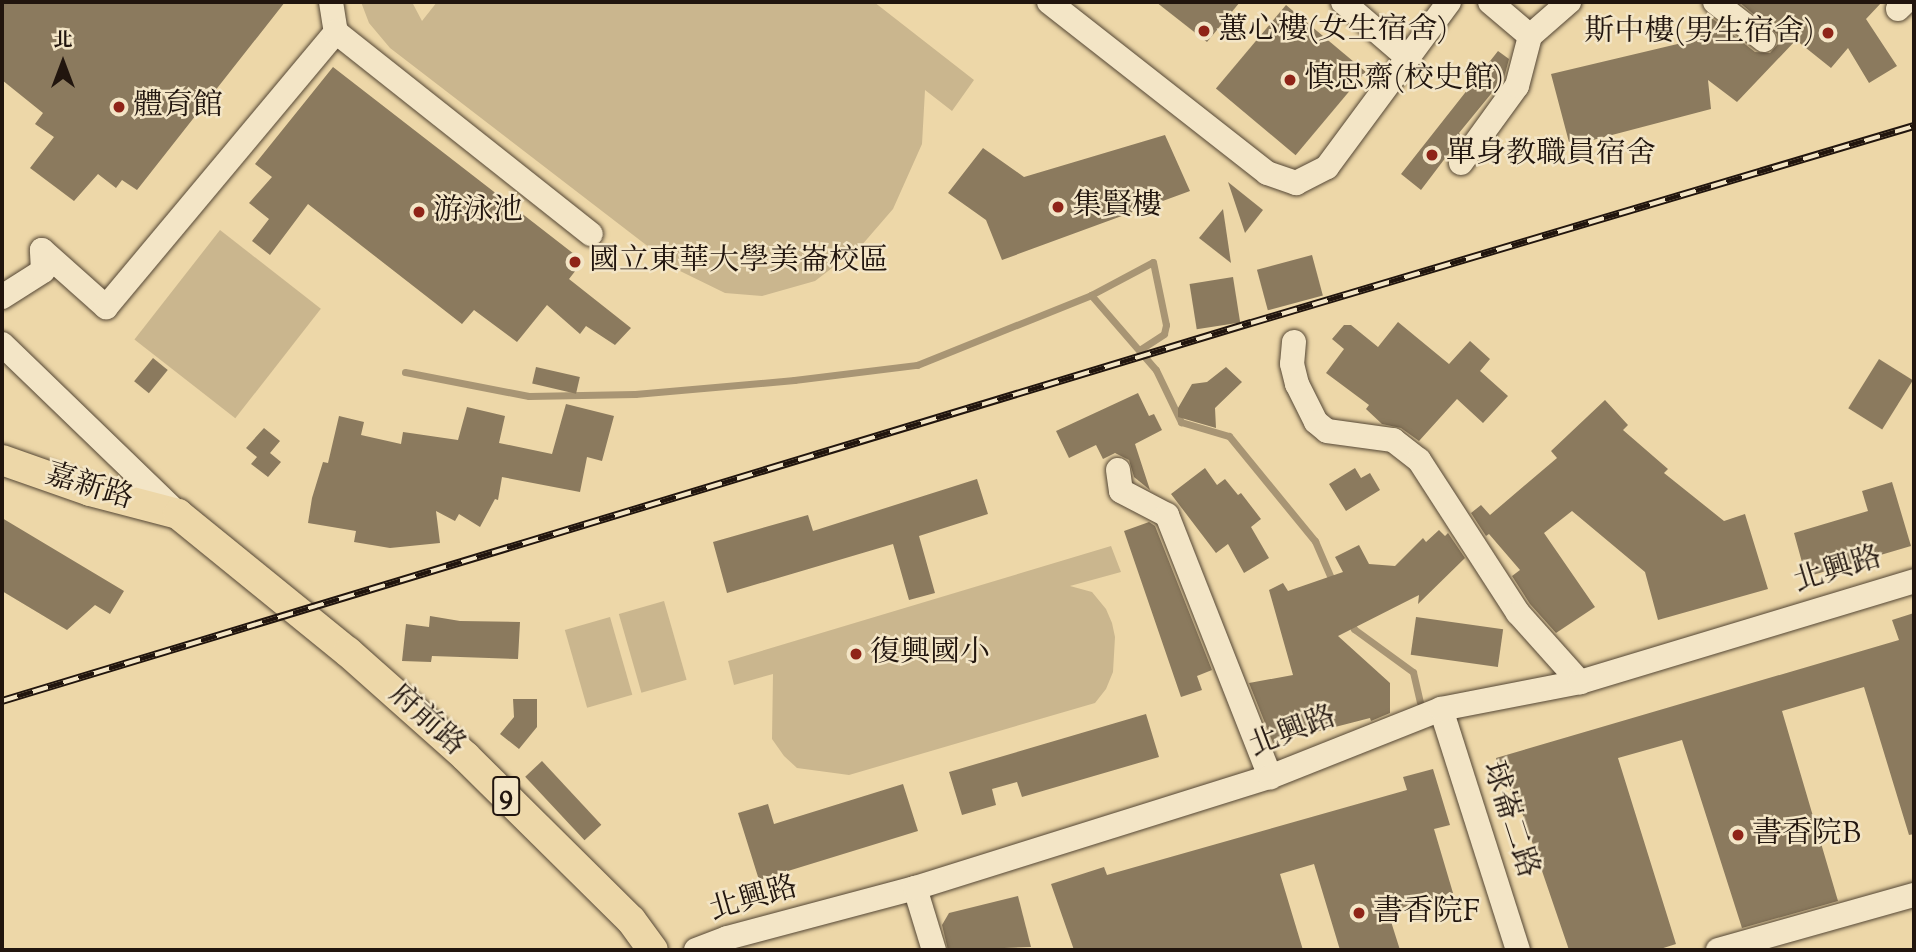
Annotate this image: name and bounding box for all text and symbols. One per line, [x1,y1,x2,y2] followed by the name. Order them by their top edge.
[1218,13,1448,49] place label: 蕙心樓(女生宿舍)
[1584,15,1814,51] place label: 斯中樓(男生宿舍)
[1196,23,1212,39] marker: 蕙心樓(女生宿舍)
[1820,25,1836,41] marker: 斯中樓(男生宿舍)
[28,28,98,98] north arrow
[53,28,73,55] text: 北
[1304,62,1504,98] place label: 慎思齋(校史館)
[1282,72,1298,88] marker: 慎思齋(校史館)
[133,89,223,125] place label: 體育館
[111,99,127,115] marker: 體育館
[1446,137,1656,173] place label: 單身教職員宿舍
[1424,147,1440,163] marker: 單身教職員宿舍
[1072,189,1162,225] place label: 集賢樓
[433,194,523,230] place label: 游泳池
[1050,199,1066,215] marker: 集賢樓
[411,204,427,220] marker: 游泳池
[589,244,889,280] place label: 國立東華大學美崙校區
[567,254,583,270] marker: 國立東華大學美崙校區
[41,458,137,518] street label: 嘉新路
[1790,541,1886,601] street label: 北興路
[870,636,990,672] place label: 復興國小
[848,646,864,662] marker: 復興國小
[381,678,471,764] street label: 府前路
[1245,700,1341,766] street label: 北興路
[1473,757,1545,883] street label: 球崙二路
[492,772,520,820] road number: 9
[1752,817,1861,853] place label: 書香院B
[1730,827,1746,843] marker: 書香院B
[706,870,802,930] street label: 北興路
[1373,895,1480,931] place label: 書香院F
[1351,905,1367,921] marker: 書香院F

